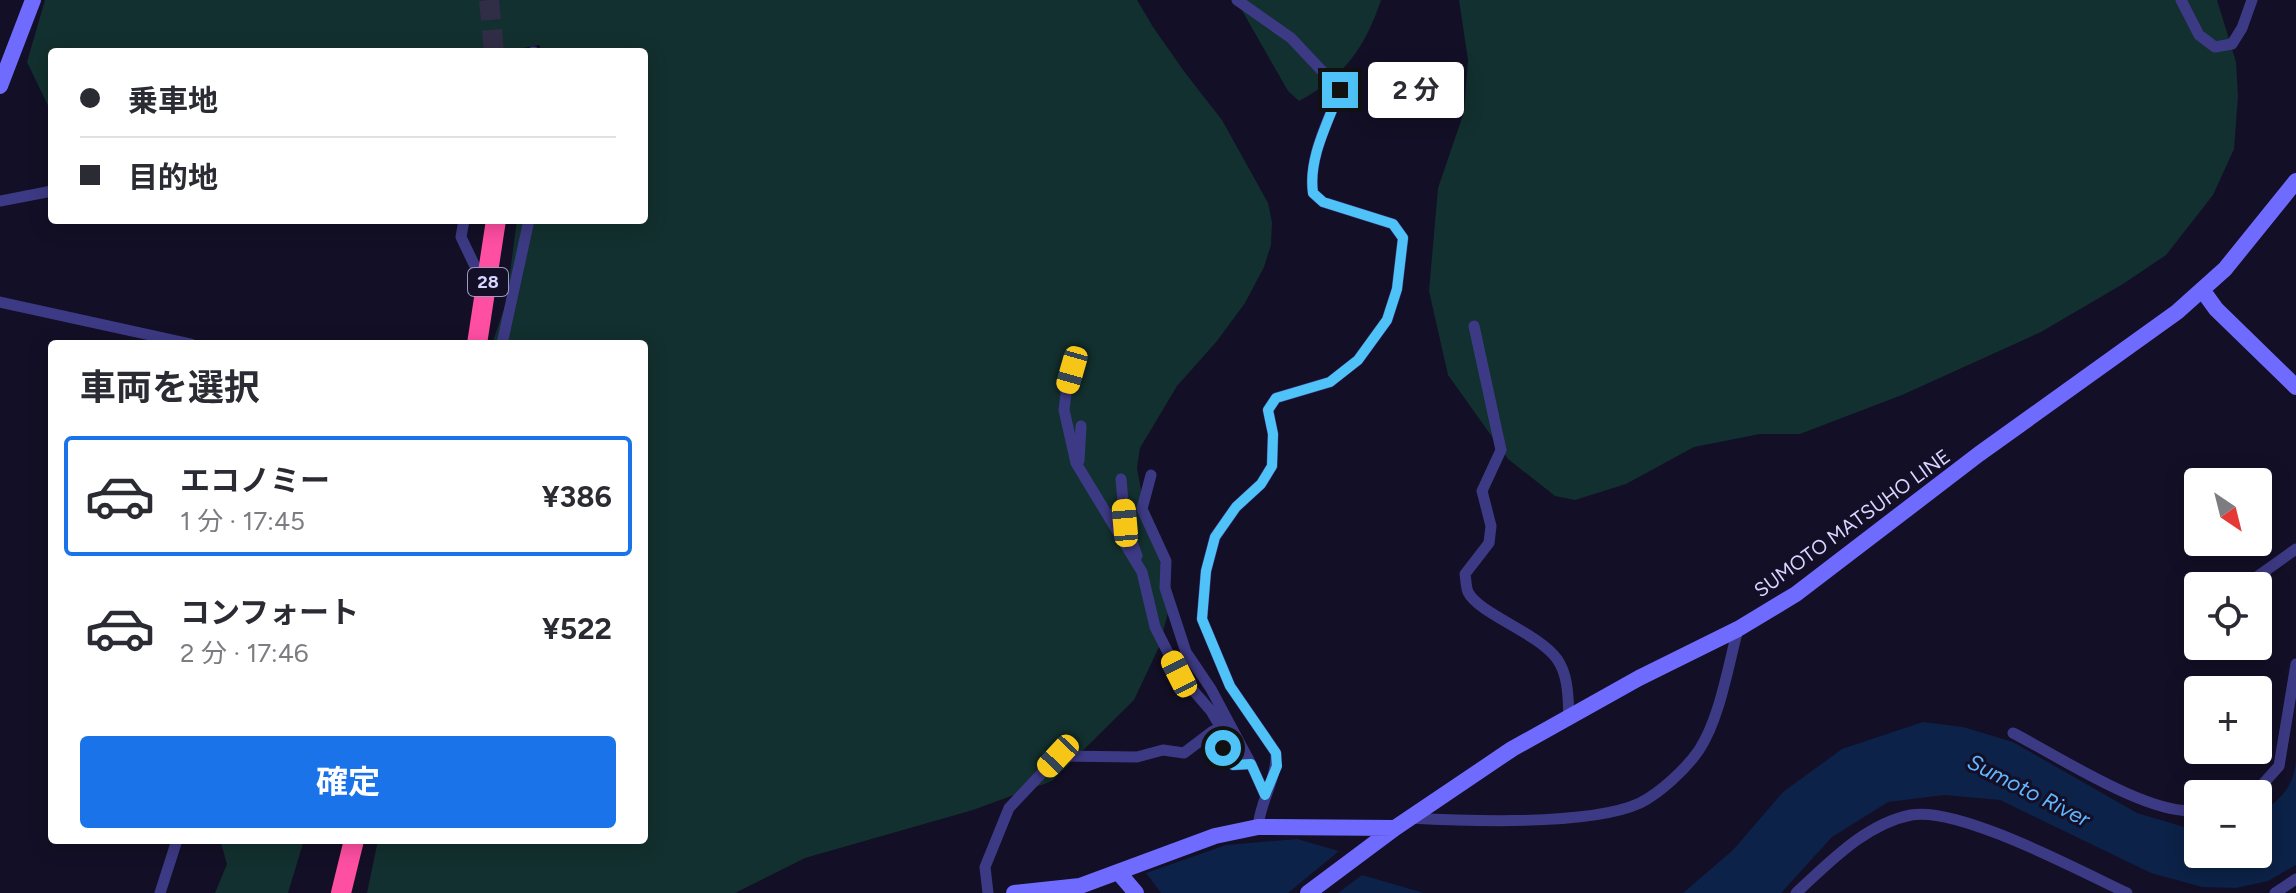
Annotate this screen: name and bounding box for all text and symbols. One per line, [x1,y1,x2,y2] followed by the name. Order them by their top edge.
[1368,62,1464,118] callout: 2 分
[1322,72,1358,108] route end
[1392,74,1440,106] text: 2 分
[128,82,218,119] text: 乗車地
[128,159,218,196] text: 目的地
[468,268,508,296] road number: 28
[1054,344,1090,396] car
[80,366,260,409] text: 車両を選択
[1749,444,1955,602] street label: SUMOTO MATSUHO LINE
[84,460,156,532] icon: car
[180,462,330,499] text: エコノミー
[2184,468,2272,556] north arrow
[2184,468,2272,868] map controls
[542,478,612,515] text: ¥386
[1111,498,1139,548] car
[180,505,305,537] text: 1 分 · 17:45
[2184,572,2272,660] button: locate
[84,592,156,664] icon: car
[180,594,359,631] text: コンフォート
[542,610,612,647] text: ¥522
[180,637,309,669] text: 2 分 · 17:46
[1157,647,1201,701] car
[2184,676,2272,764] button: +
[1033,730,1083,782] car
[1205,730,1241,766] route start
[80,736,616,828] button: 確定
[1963,748,2096,833] water label: Sumoto River
[2184,780,2272,868] button: −

